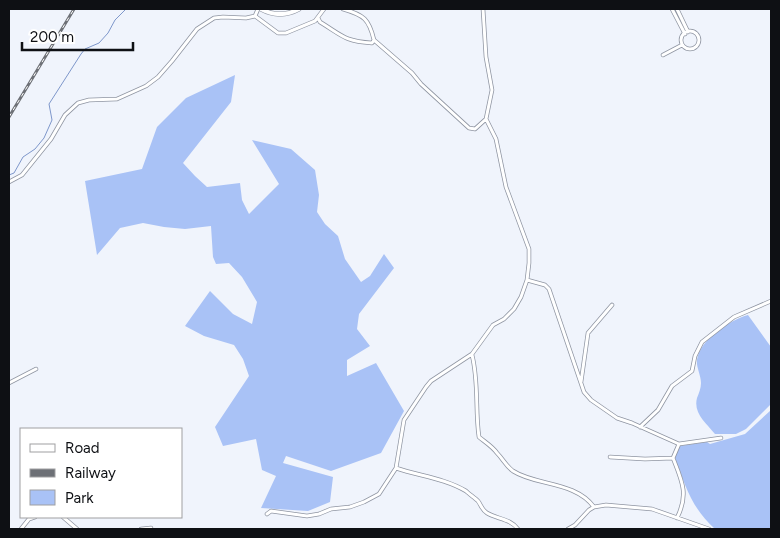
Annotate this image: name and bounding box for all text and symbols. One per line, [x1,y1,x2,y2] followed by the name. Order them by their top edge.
[22,20,134,52] scale bar
[30,28,74,46] text: 200 m
[20,428,182,518] legend
[65,439,100,457] text: Road
[65,464,116,482] text: Railway
[65,489,94,507] text: Park

